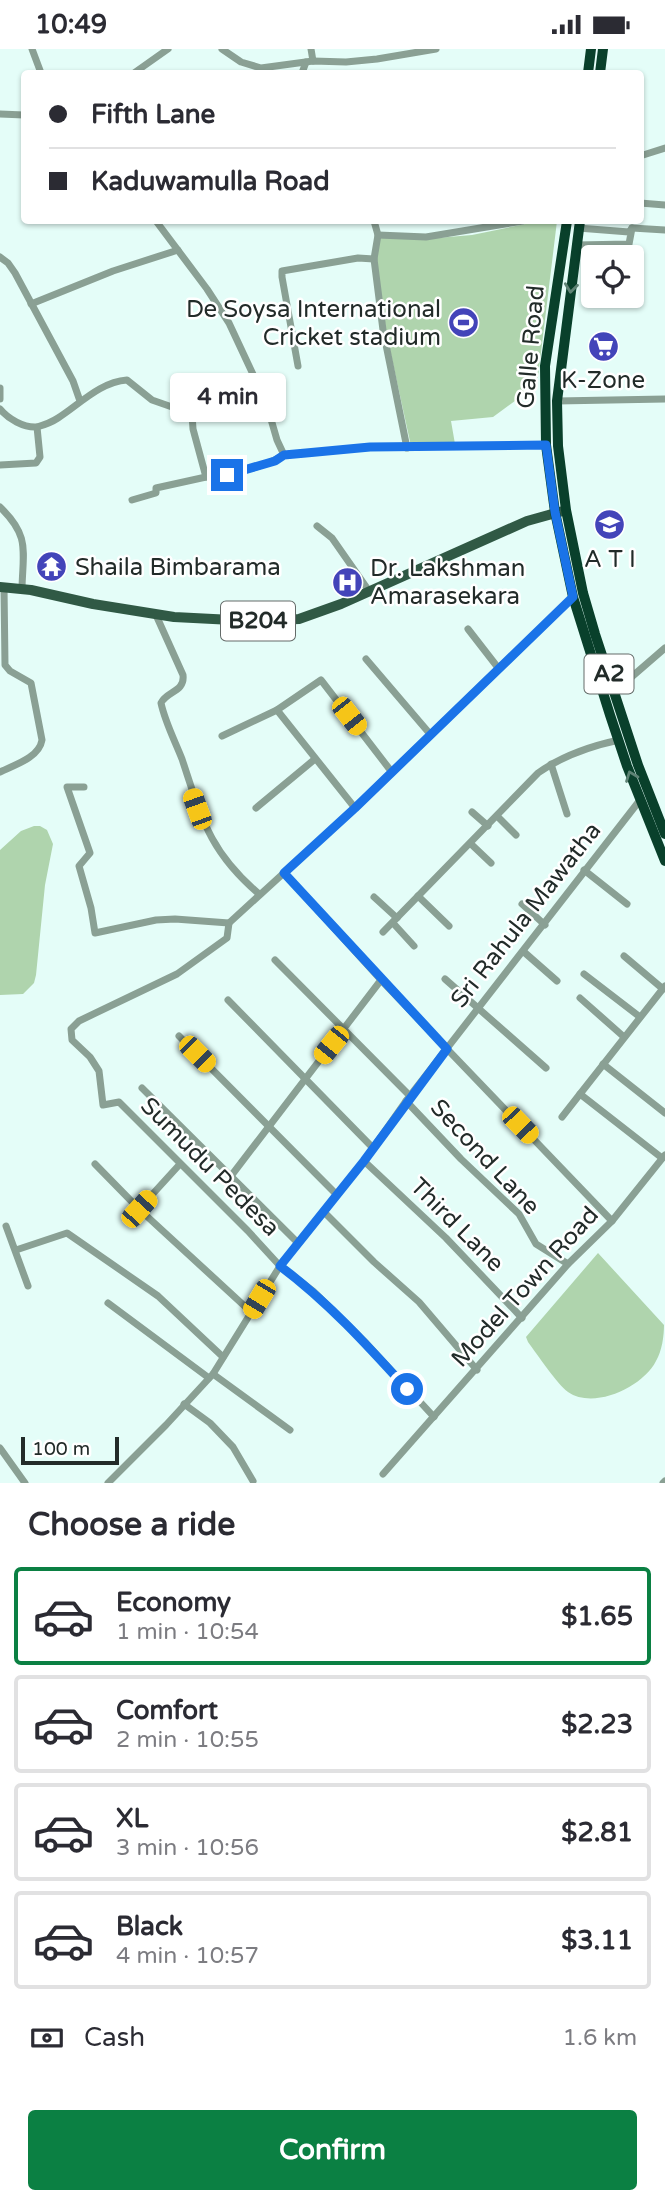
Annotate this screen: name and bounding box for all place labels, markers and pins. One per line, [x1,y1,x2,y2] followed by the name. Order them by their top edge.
[186,295,441,352] place label: De Soysa International Cricket stadium
[447,306,481,340] sports icon: De Soysa International Cricket stadium
[586,329,620,363] supermarket icon: K-Zone
[561,366,645,395] place label: K-Zone
[593,508,627,542] school or university icon: A T I
[584,545,636,574] place label: A T I
[35,550,69,584] temple icon: Shaila Bimbarama
[75,553,281,582] place label: Shaila Bimbarama
[370,554,525,611] place label: Dr. Lakshman Amarasekara
[330,565,364,599] hospital icon: Dr. Lakshman Amarasekara

